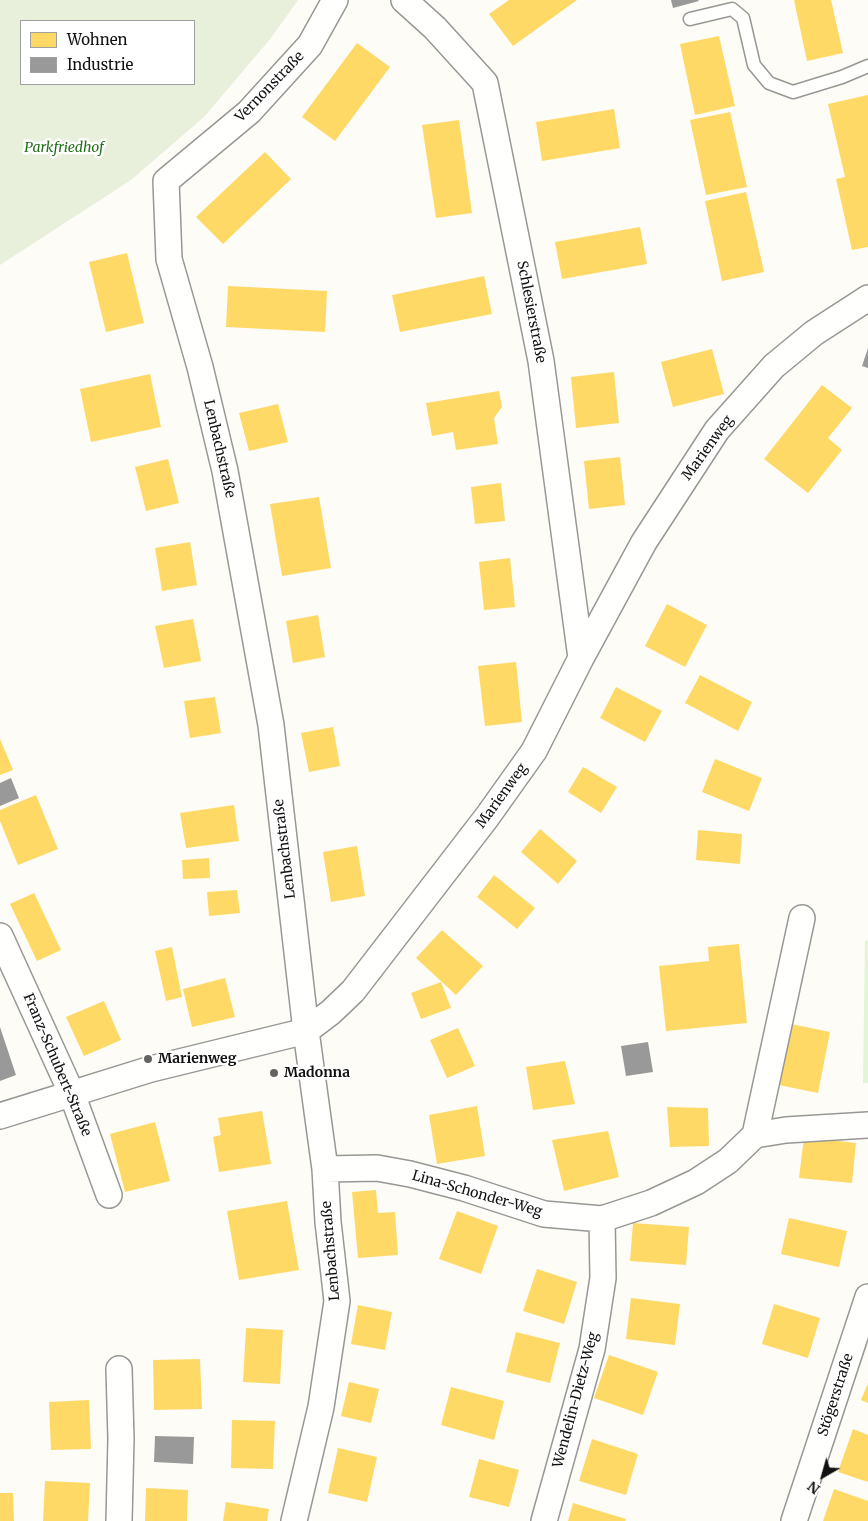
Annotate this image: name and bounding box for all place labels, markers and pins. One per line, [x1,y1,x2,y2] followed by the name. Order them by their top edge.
[158,1051,236,1067] place label: Marienweg
[142,1053,154,1065] marker: Marienweg
[284,1065,350,1081] place label: Madonna
[268,1067,280,1079] marker: Madonna

